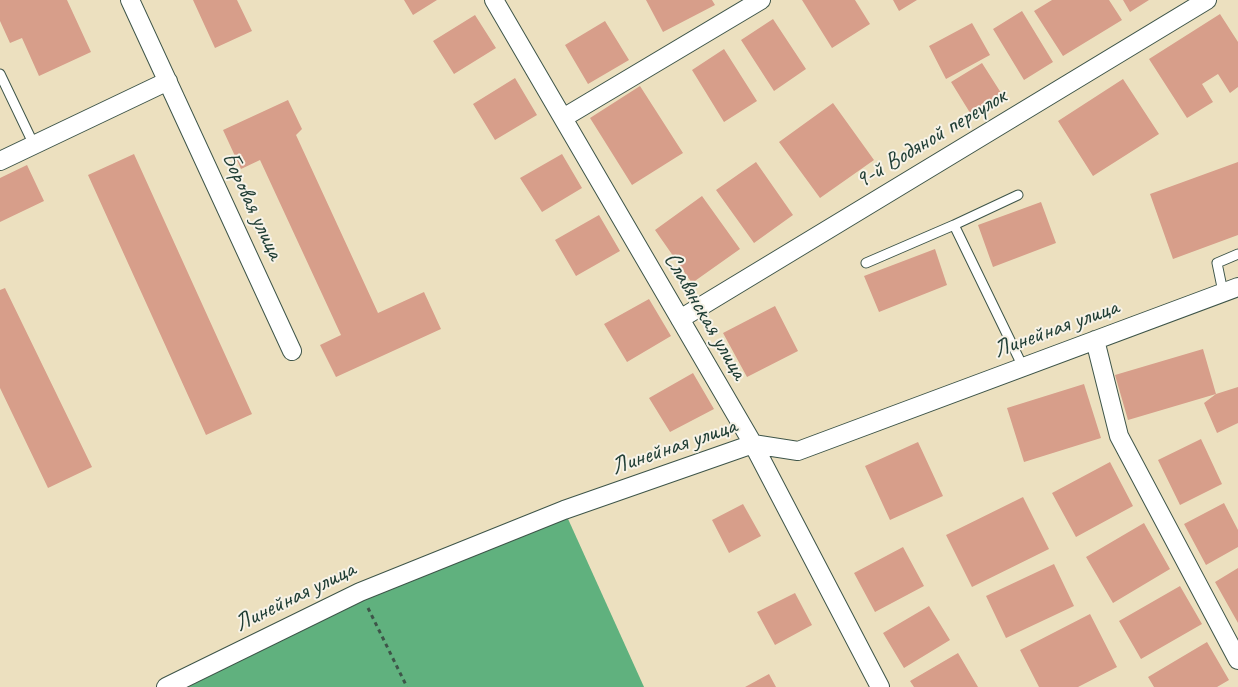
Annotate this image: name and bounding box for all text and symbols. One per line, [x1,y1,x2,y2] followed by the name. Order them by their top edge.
[850,82,1012,196] street label: 9-й Водяной переулок
[215,148,289,264] street label: Боровая улица
[657,247,753,385] street label: Славянская улица
[990,293,1122,365] street label: Линейная улица
[607,412,741,482] street label: Линейная улица
[230,555,360,639] street label: Линейная улица

